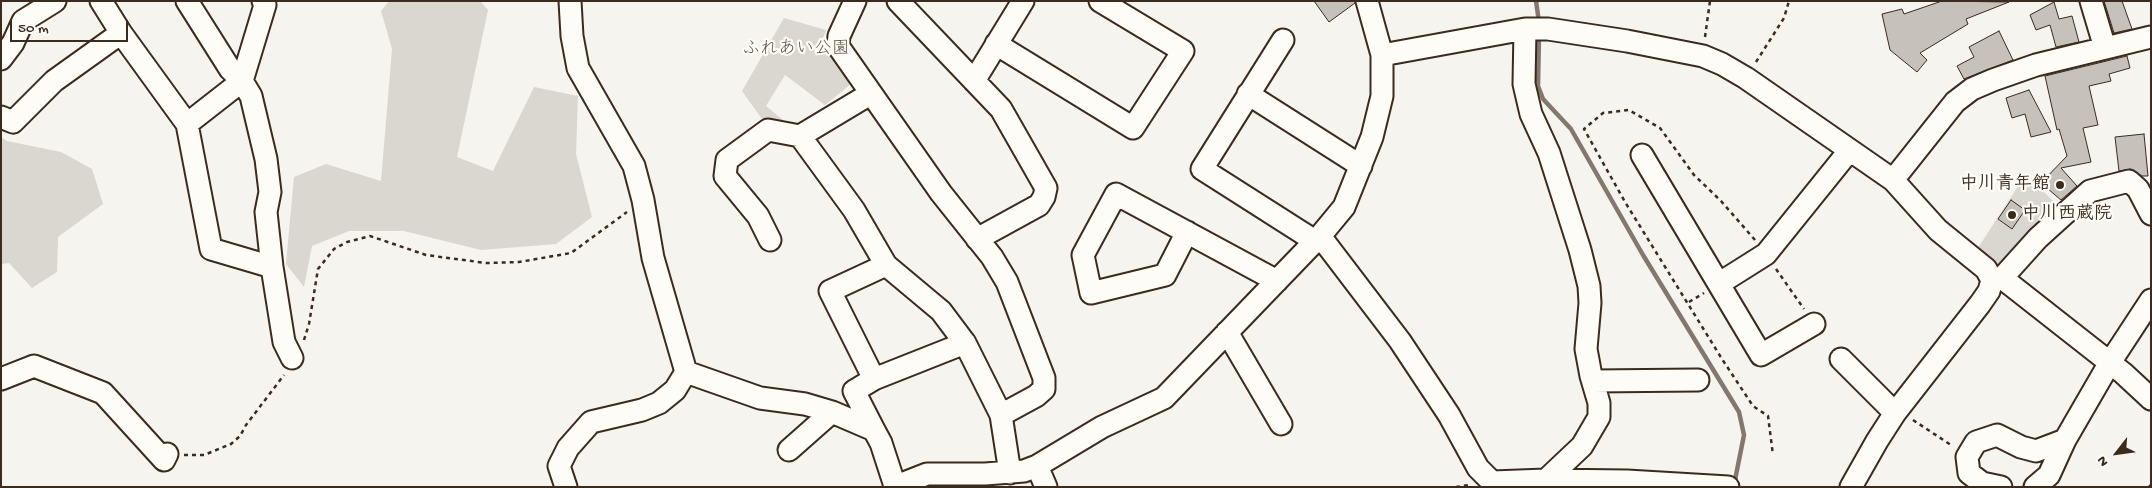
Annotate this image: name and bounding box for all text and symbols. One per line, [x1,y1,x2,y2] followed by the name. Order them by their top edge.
[12,10,130,42] scale bar
[18,20,49,38] text: 50 m
[742,39,850,61] park label: ふれあい公園
[1960,174,2050,196] place label: 中川青年館
[2054,179,2066,191] marker: 中川青年館
[2022,204,2112,226] place label: 中川西蔵院
[2006,209,2018,221] marker: 中川西蔵院
[2092,428,2142,478] north arrow
[2094,453,2113,469] text: N

